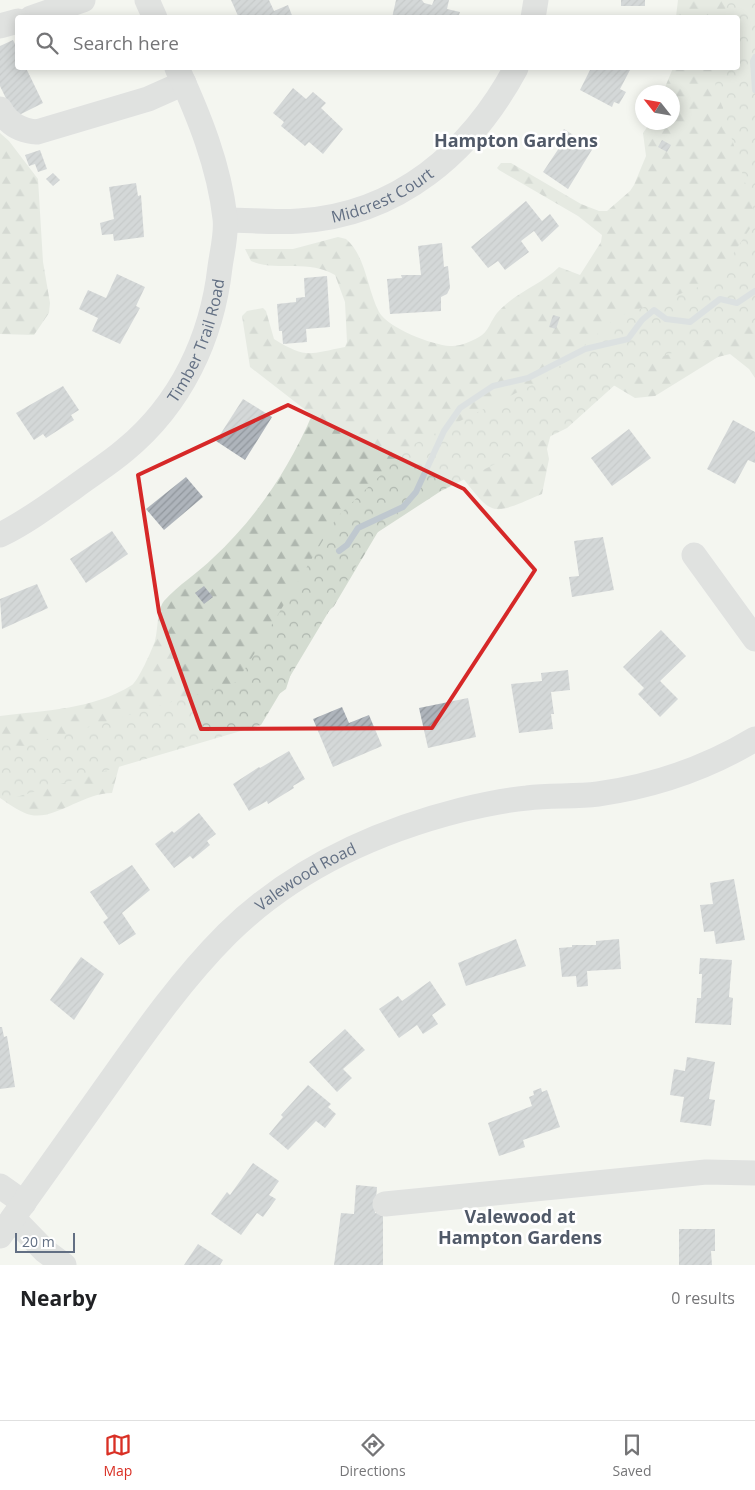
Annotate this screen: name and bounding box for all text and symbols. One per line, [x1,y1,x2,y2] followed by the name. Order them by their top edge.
[15,15,740,70] search box
[33,29,61,57] icon: search
[73,30,179,56] text: Search here
[635,85,680,130] north arrow
[434,128,598,152] district label: Hampton Gardens
[329,162,438,228] street label: Midcrest Court
[162,277,229,407] street label: Timber Trail Road
[250,837,360,916] street label: Valewood Road
[438,1204,602,1249] district label: Valewood at Hampton Gardens
[15,1230,75,1253] scale bar
[22,1232,55,1251] text: 20 m
[20,1284,97,1312] text: Nearby
[671,1287,735,1309] text: 0 results
[103,1431,132,1480] tab: Map
[339,1431,406,1480] tab: Directions
[613,1431,651,1480] tab: Saved

